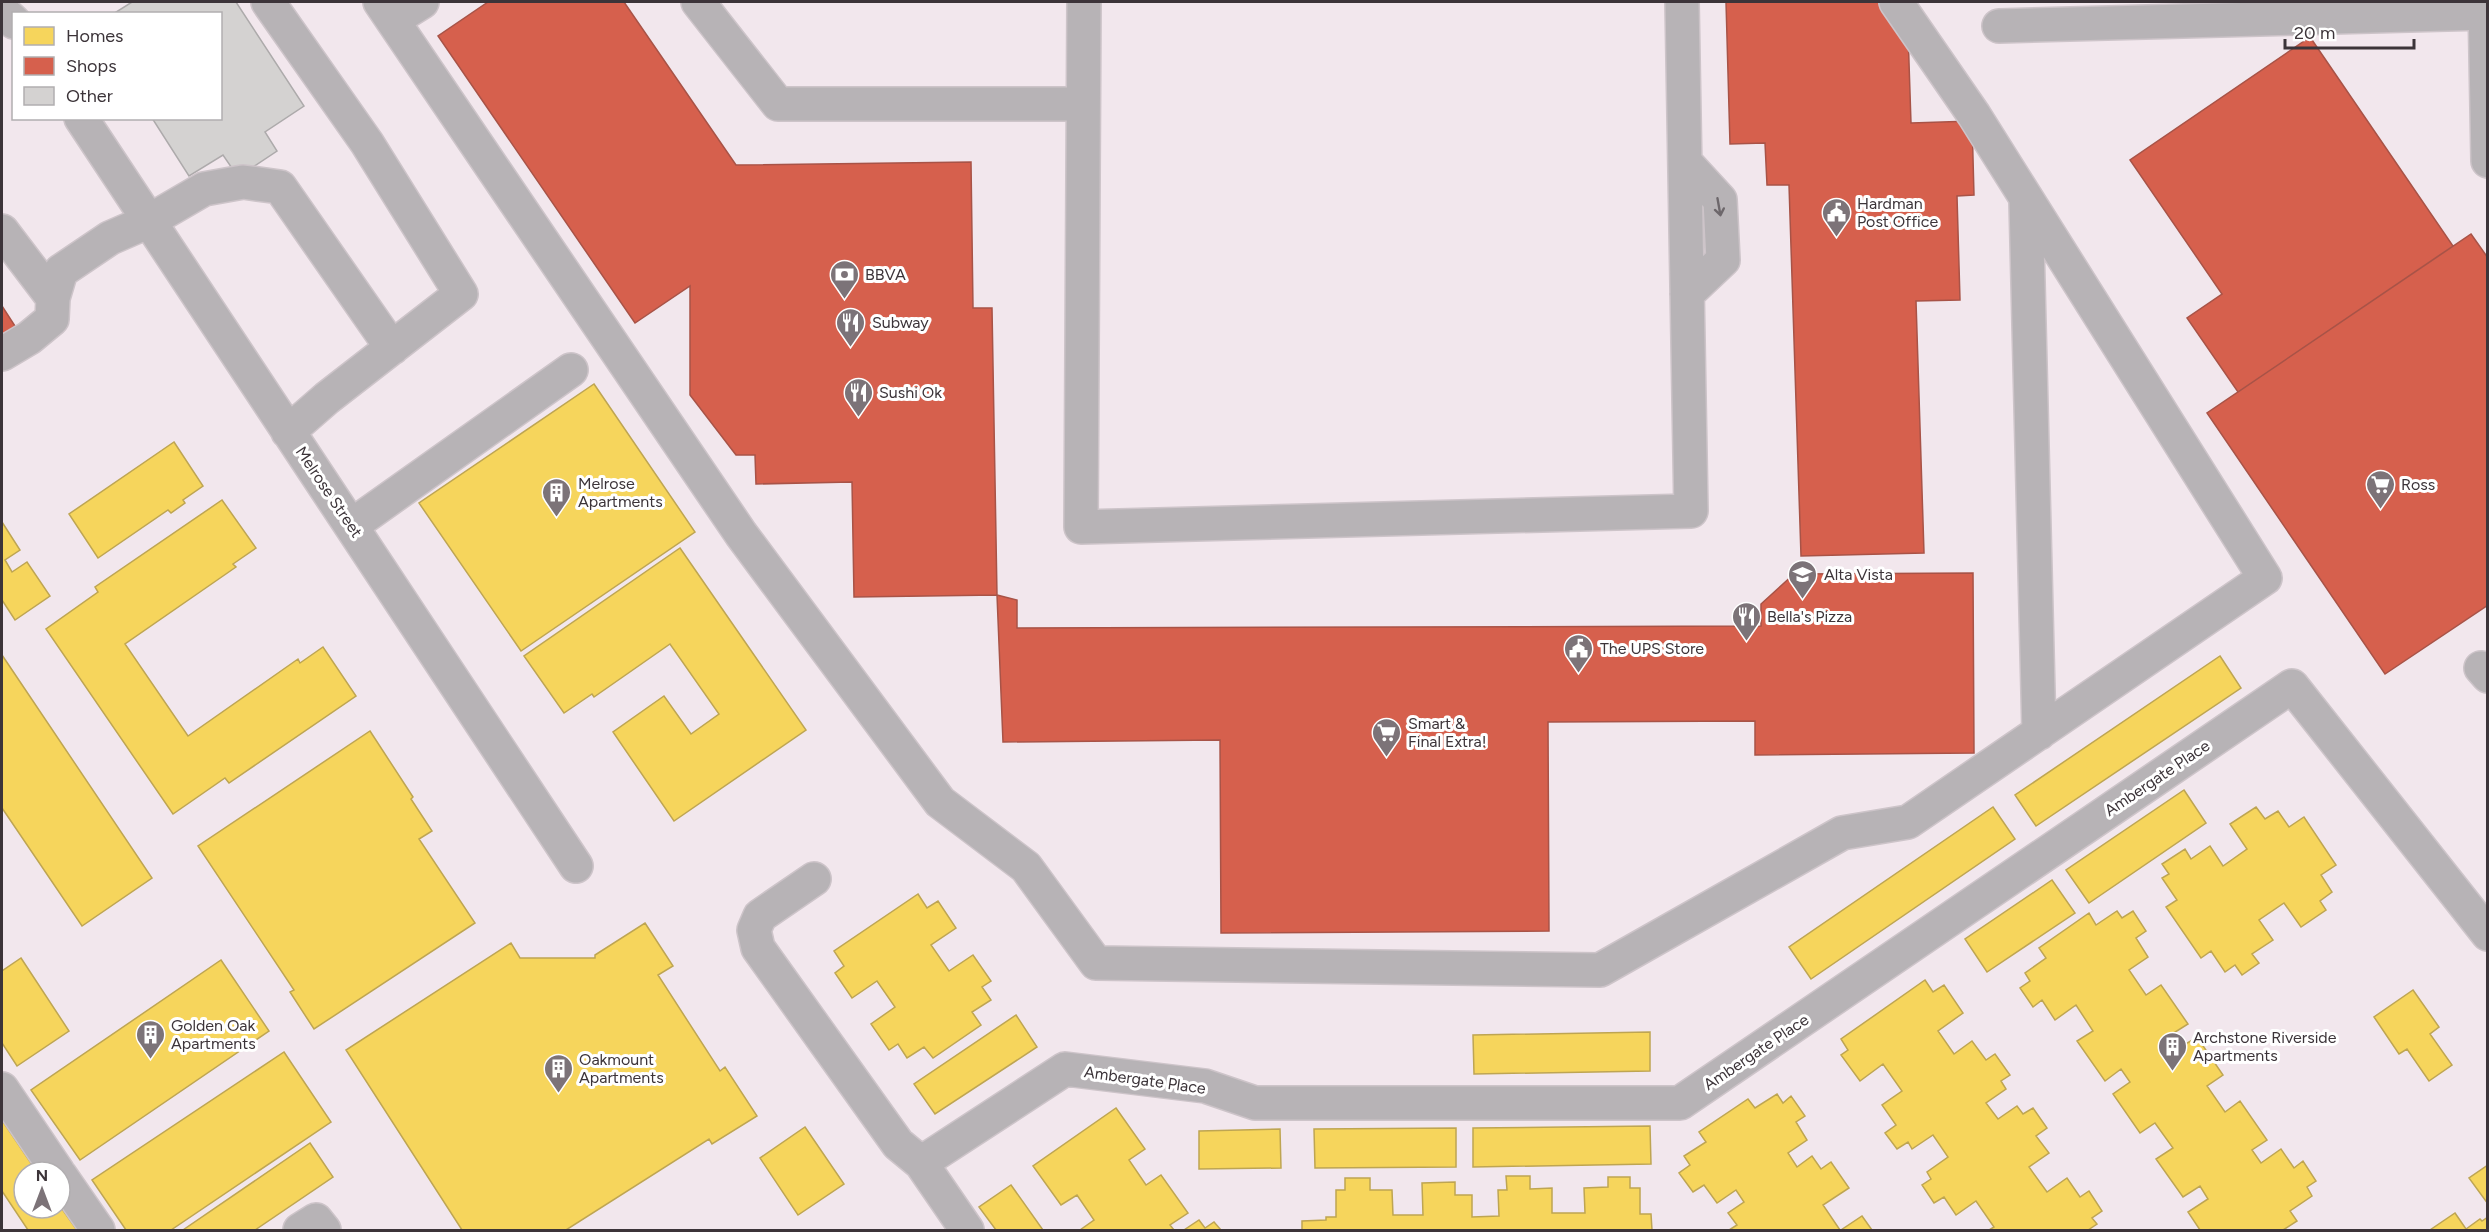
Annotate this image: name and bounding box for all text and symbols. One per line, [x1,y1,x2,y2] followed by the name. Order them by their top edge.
[12,12,222,120] legend
[2285,12,2414,50] scale bar
[2294,22,2335,44] text: 20 m
[66,25,124,47] text: Homes
[66,55,117,77] text: Shops
[66,85,113,107] text: Other
[1857,194,1938,231] place label: Hardman Post Office
[1820,196,1852,238] public building icon: Hardman Post Office
[1714,197,1725,216] one-way arrow
[828,258,860,300] bank icon: BBVA
[865,265,906,284] place label: BBVA
[835,306,867,348] restaurant icon: Subway
[872,313,929,332] place label: Subway
[842,376,874,418] restaurant icon: Sushi Ok
[879,383,942,402] place label: Sushi Ok
[292,443,366,541] street label: Melrose Street
[2364,468,2396,510] supermarket icon: Ross
[578,474,663,511] place label: Melrose Apartments
[2401,475,2435,494] place label: Ross
[541,476,573,518] building icon: Melrose Apartments
[1787,558,1819,600] school or university icon: Alta Vista
[1824,565,1893,584] place label: Alta Vista
[1730,600,1762,642] restaurant icon: Bella's Pizza
[1767,607,1852,626] place label: Bella's Pizza
[1563,632,1595,674] public building icon: The UPS Store
[1600,639,1704,658] place label: The UPS Store
[1408,714,1486,751] place label: Smart & Final Extra!
[1371,716,1403,758] supermarket icon: Smart & Final Extra!
[2101,736,2213,820] street label: Ambergate Place
[1700,1010,1812,1094] street label: Ambergate Place
[171,1016,256,1053] place label: Golden Oak Apartments
[134,1018,166,1060] building icon: Golden Oak Apartments
[2193,1028,2337,1065] place label: Archstone Riverside Apartments
[2156,1030,2188,1072] building icon: Archstone Riverside Apartments
[579,1050,664,1087] place label: Oakmount Apartments
[542,1052,574,1094] building icon: Oakmount Apartments
[1083,1062,1207,1098] street label: Ambergate Place
[12,1160,72,1220] north arrow
[36,1166,48,1185] text: N

